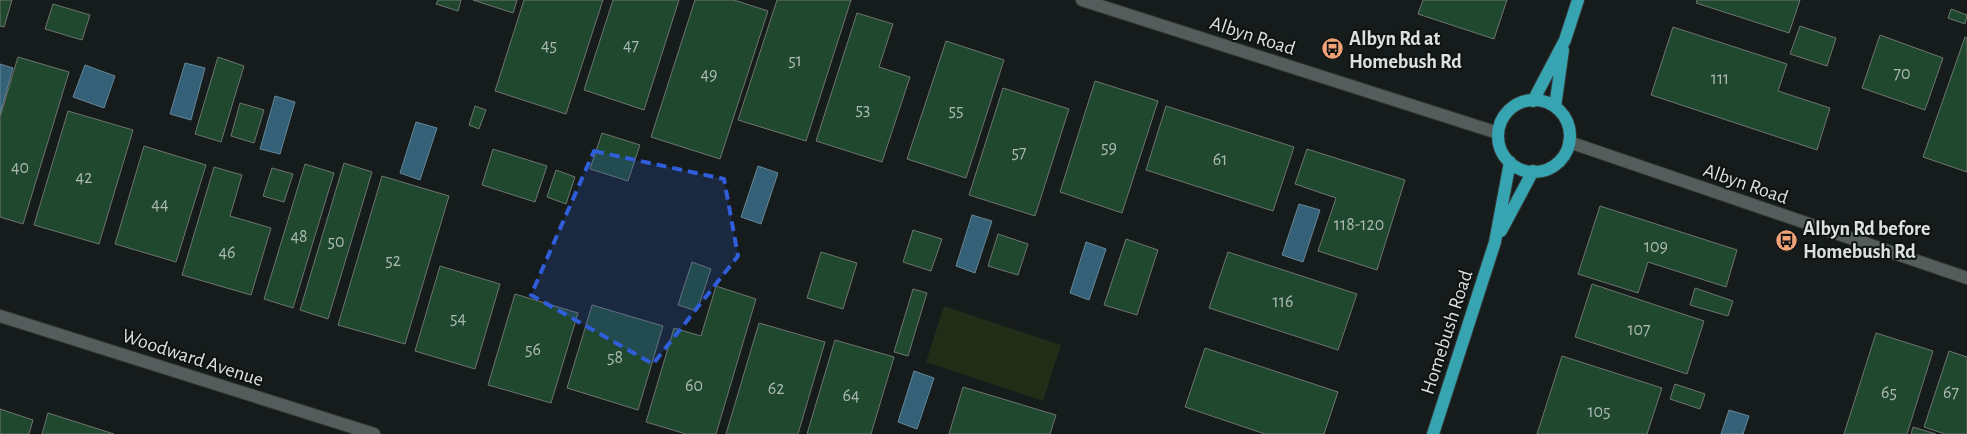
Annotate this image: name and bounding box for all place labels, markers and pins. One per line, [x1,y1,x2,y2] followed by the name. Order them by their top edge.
[1349,29,1462,72] place label: Albyn Rd at Homebush Rd
[1321,37,1345,61] bus stop icon: Albyn Rd at Homebush Rd
[1803,219,1930,262] place label: Albyn Rd before Homebush Rd
[1775,228,1799,252] bus stop icon: Albyn Rd before Homebush Rd

